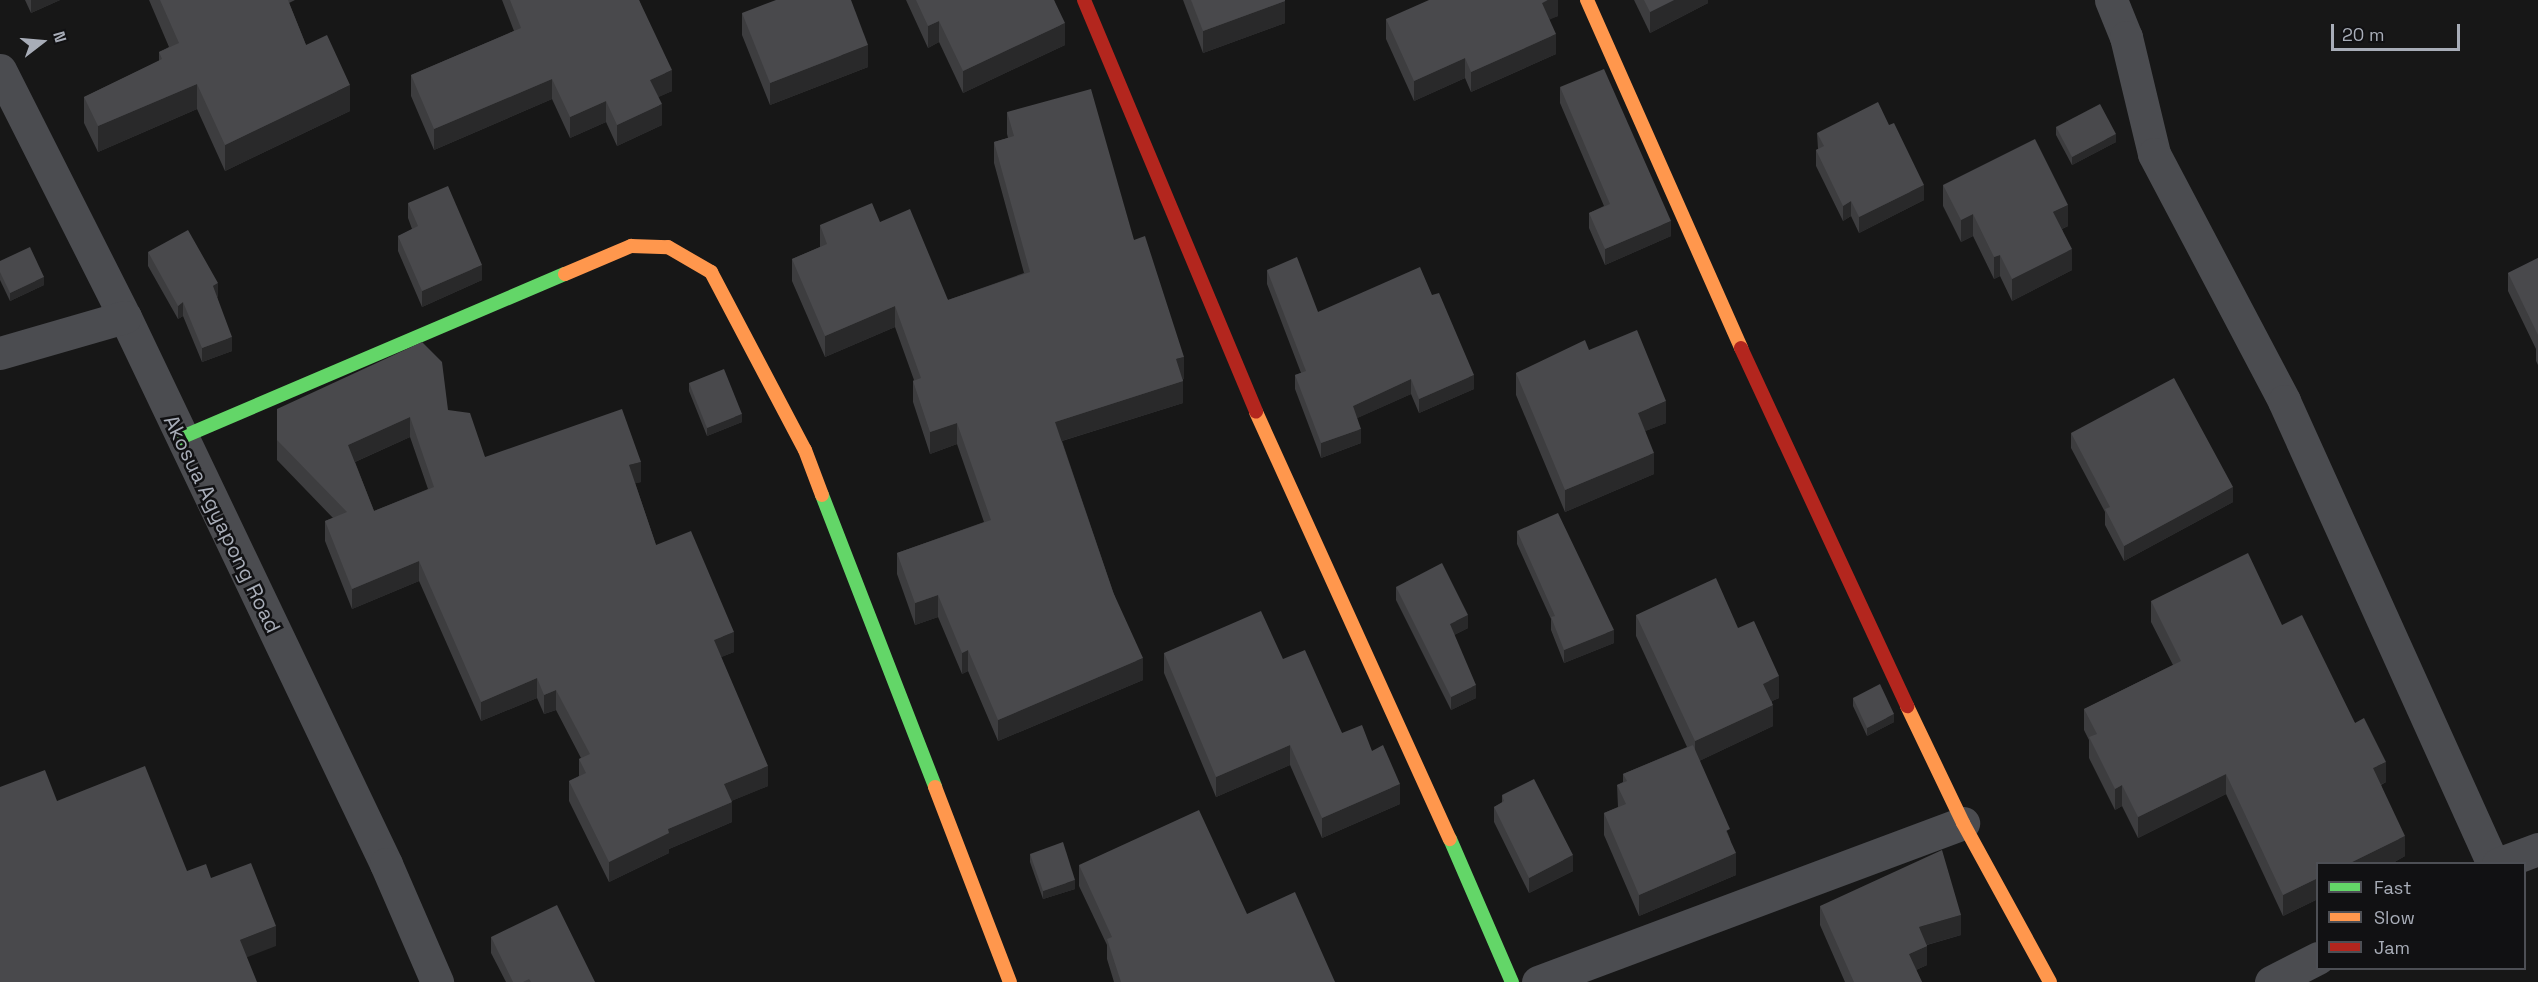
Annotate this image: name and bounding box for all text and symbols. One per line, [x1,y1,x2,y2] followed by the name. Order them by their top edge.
[12,12,72,72] north arrow
[2334,12,2463,50] scale bar
[2342,23,2385,46] text: 20 m
[48,29,71,45] text: N
[158,411,286,637] street label: Akosua Agyapong Road
[2316,862,2526,970] legend
[2374,876,2411,899] text: Fast
[2374,906,2415,929] text: Slow
[2374,936,2410,959] text: Jam

